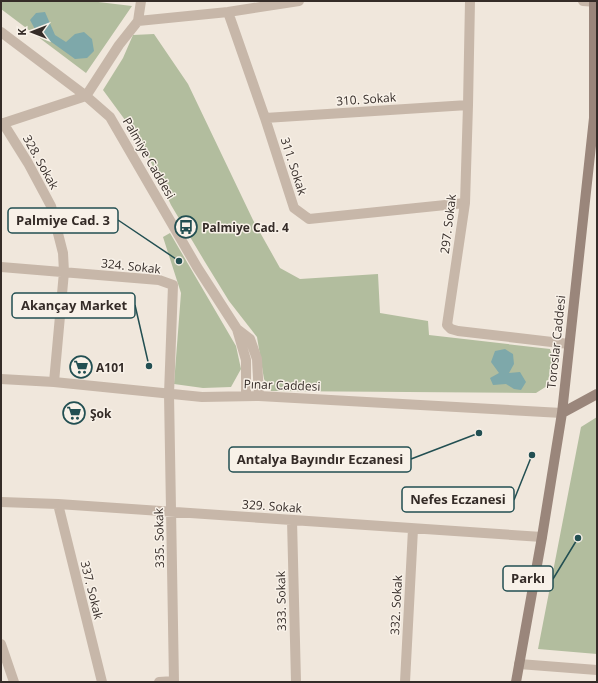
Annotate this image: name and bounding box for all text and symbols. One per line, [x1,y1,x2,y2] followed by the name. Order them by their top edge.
[12,12,52,52] north arrow
[14,28,29,36] text: K
[336,88,397,110] street label: 310. Sokak
[119,114,179,202] street label: Palmiye Caddesi
[19,132,63,193] street label: 328. Sokak
[277,135,312,198] street label: 311. Sokak
[436,193,460,255] street label: 297. Sokak
[8,208,118,233] callout: Palmiye Cad. 3
[16,211,110,229] text: Palmiye Cad. 3
[173,214,199,240] bus stop icon: Palmiye Cad. 4
[202,219,289,236] place label: Palmiye Cad. 4
[100,254,162,278] street label: 324. Sokak
[12,293,135,318] callout: Akançay Market
[543,294,569,390] street label: Toroslar Caddesi
[21,296,127,314] text: Akançay Market
[68,354,94,380] supermarket icon: A101
[96,359,125,376] place label: A101
[243,375,321,395] street label: Pınar Caddesi
[61,400,87,426] supermarket icon: Şok
[90,405,112,422] place label: Şok
[229,447,411,472] callout: Antalya Bayındır Eczanesi
[237,450,403,468] text: Antalya Bayındır Eczanesi
[402,487,514,512] callout: Nefes Eczanesi
[410,490,506,508] text: Nefes Eczanesi
[242,495,303,517] street label: 329. Sokak
[150,507,168,568] street label: 335. Sokak
[77,559,108,622] street label: 337. Sokak
[503,566,553,591] callout: Parkı
[511,569,545,587] text: Parkı
[272,570,290,631] street label: 333. Sokak
[386,574,406,635] street label: 332. Sokak

